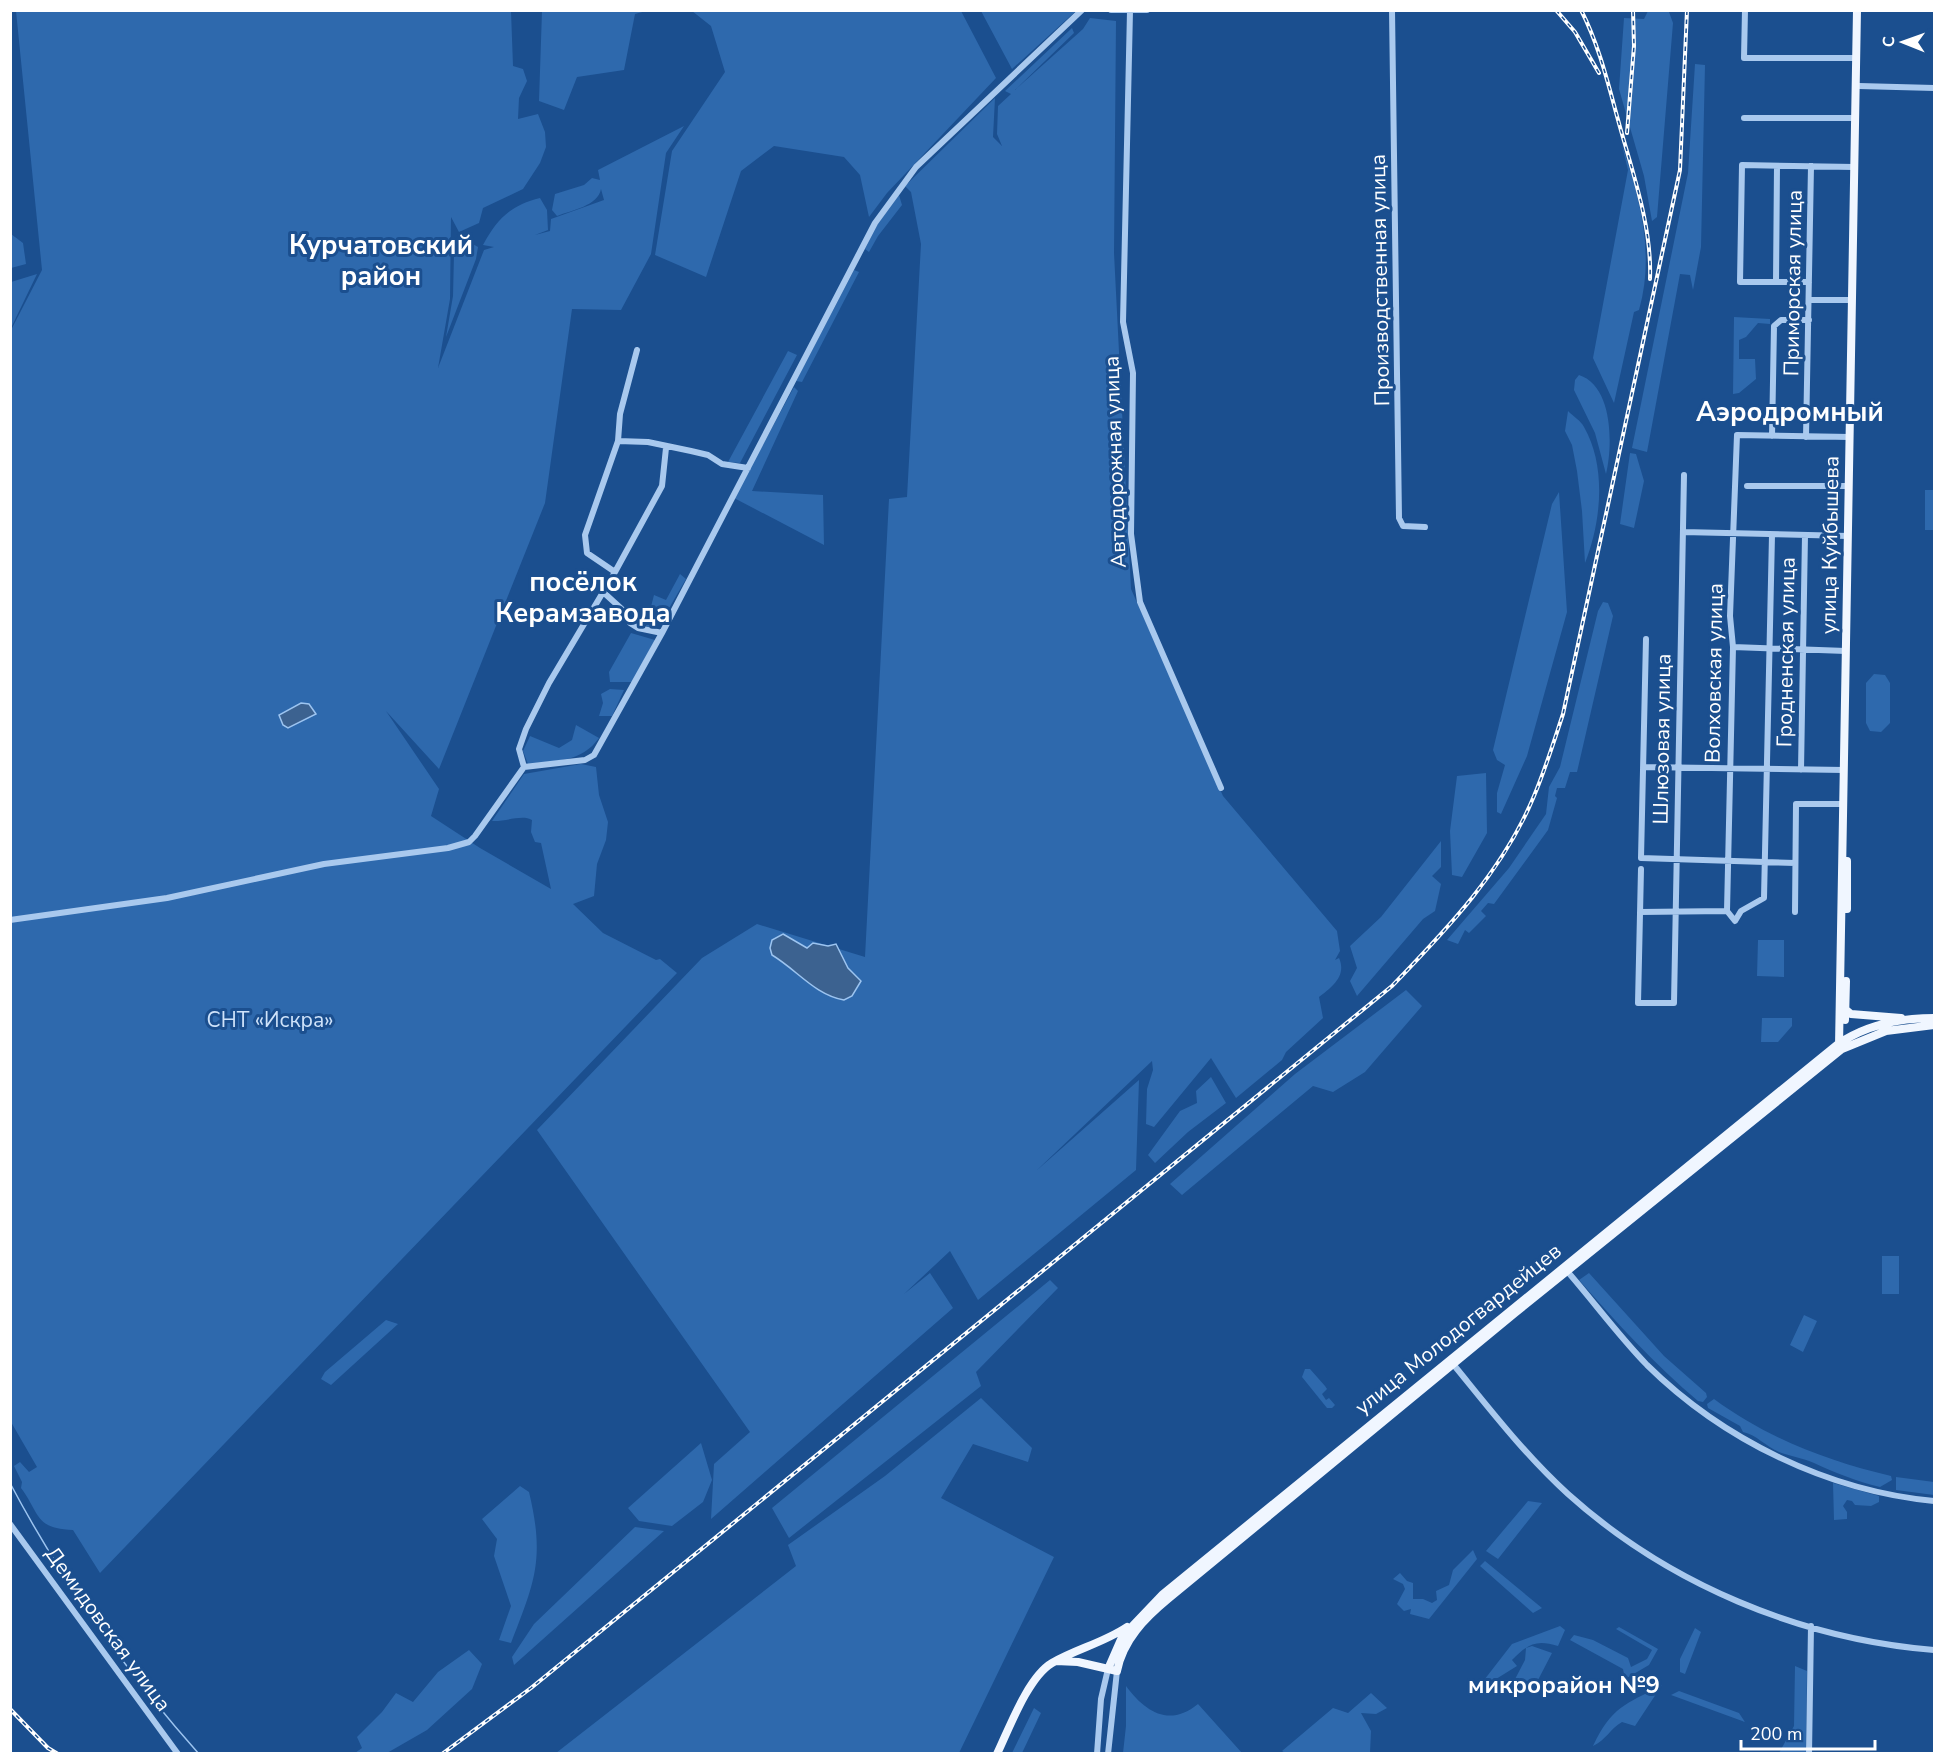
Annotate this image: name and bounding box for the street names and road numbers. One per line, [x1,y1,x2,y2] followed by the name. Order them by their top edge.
[1364,154,1396,406] street label: Производственная улица
[1777,190,1809,376] street label: Приморская улица
[1097,355,1133,569] street label: Автодорожная улица
[1814,456,1846,634] street label: улица Куйбышева
[1770,557,1802,747] street label: Гродненская улица
[1698,583,1730,763] street label: Волховская улица
[1647,653,1677,825] street label: Шлюзовая улица
[1349,1237,1567,1421] street label: улица Молодогвардейцев
[39,1541,177,1717] street label: Демидовская улица

